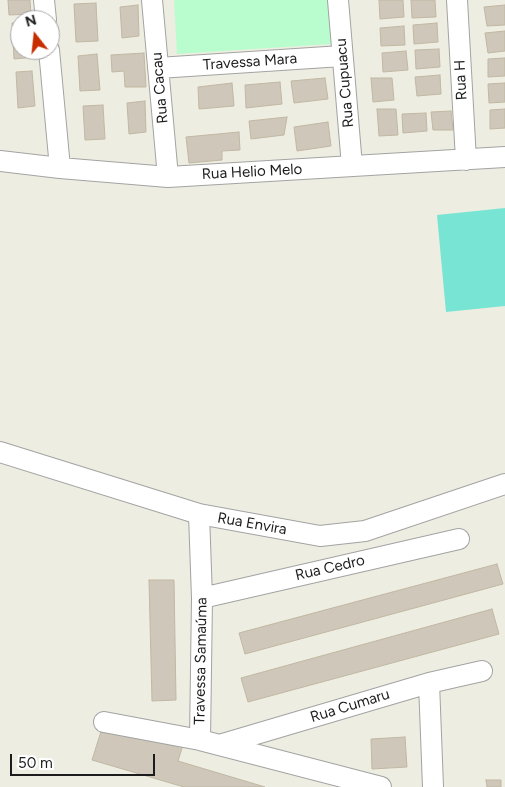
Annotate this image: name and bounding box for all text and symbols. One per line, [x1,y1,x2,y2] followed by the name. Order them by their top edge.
[10,10,60,60] north arrow
[23,11,39,31] text: N
[332,38,358,128] street label: Rua Cupuacu
[202,50,298,74] street label: Travessa Mara
[148,51,172,125] street label: Rua Cacau
[451,59,471,101] street label: Rua H
[201,160,303,184] street label: Rua Helio Melo
[216,509,288,539] street label: Rua Envira
[294,551,366,585] street label: Rua Cedro
[191,597,211,725] street label: Travessa Samaúma
[308,685,392,727] street label: Rua Cumaru
[12,744,158,776] scale bar
[18,754,53,772] text: 50 m

